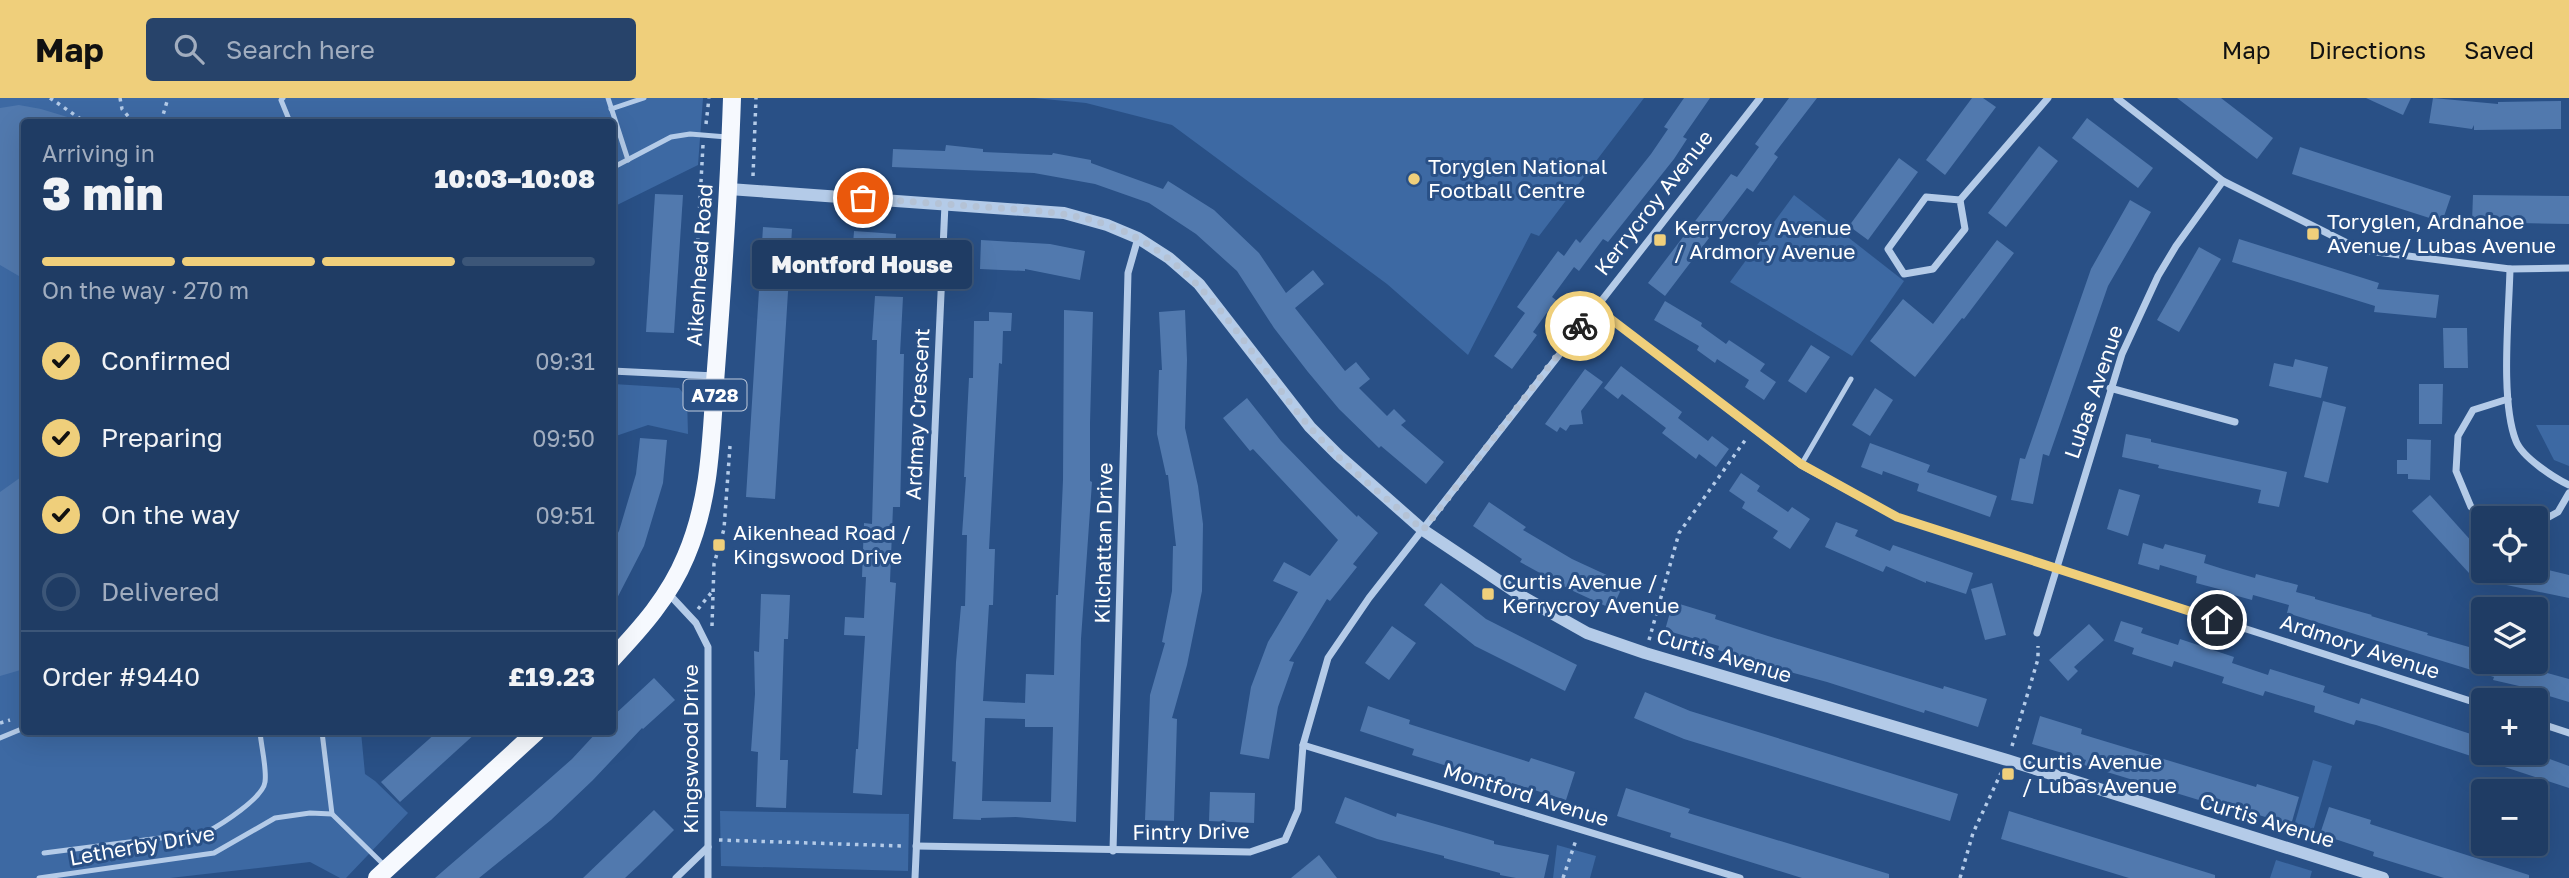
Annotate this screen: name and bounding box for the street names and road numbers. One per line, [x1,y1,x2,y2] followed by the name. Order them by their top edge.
[1588,125,1718,280] street label: Kerrycroy Avenue
[680,183,718,347] street label: Aikenhead Road
[2058,321,2128,462] street label: Lubas Avenue
[900,327,934,501] street label: Ardmay Crescent
[684,380,746,410] road number: A728
[1089,462,1117,624] street label: Kilchattan Drive
[2277,608,2443,684] street label: Ardmory Avenue
[1653,622,1795,688] street label: Curtis Avenue
[677,664,703,834] street label: Kingswood Drive
[1440,756,1612,832] street label: Montford Avenue
[2196,787,2338,853] street label: Curtis Avenue
[1132,817,1250,845] street label: Fintry Drive
[67,819,217,871] street label: Letherby Drive

